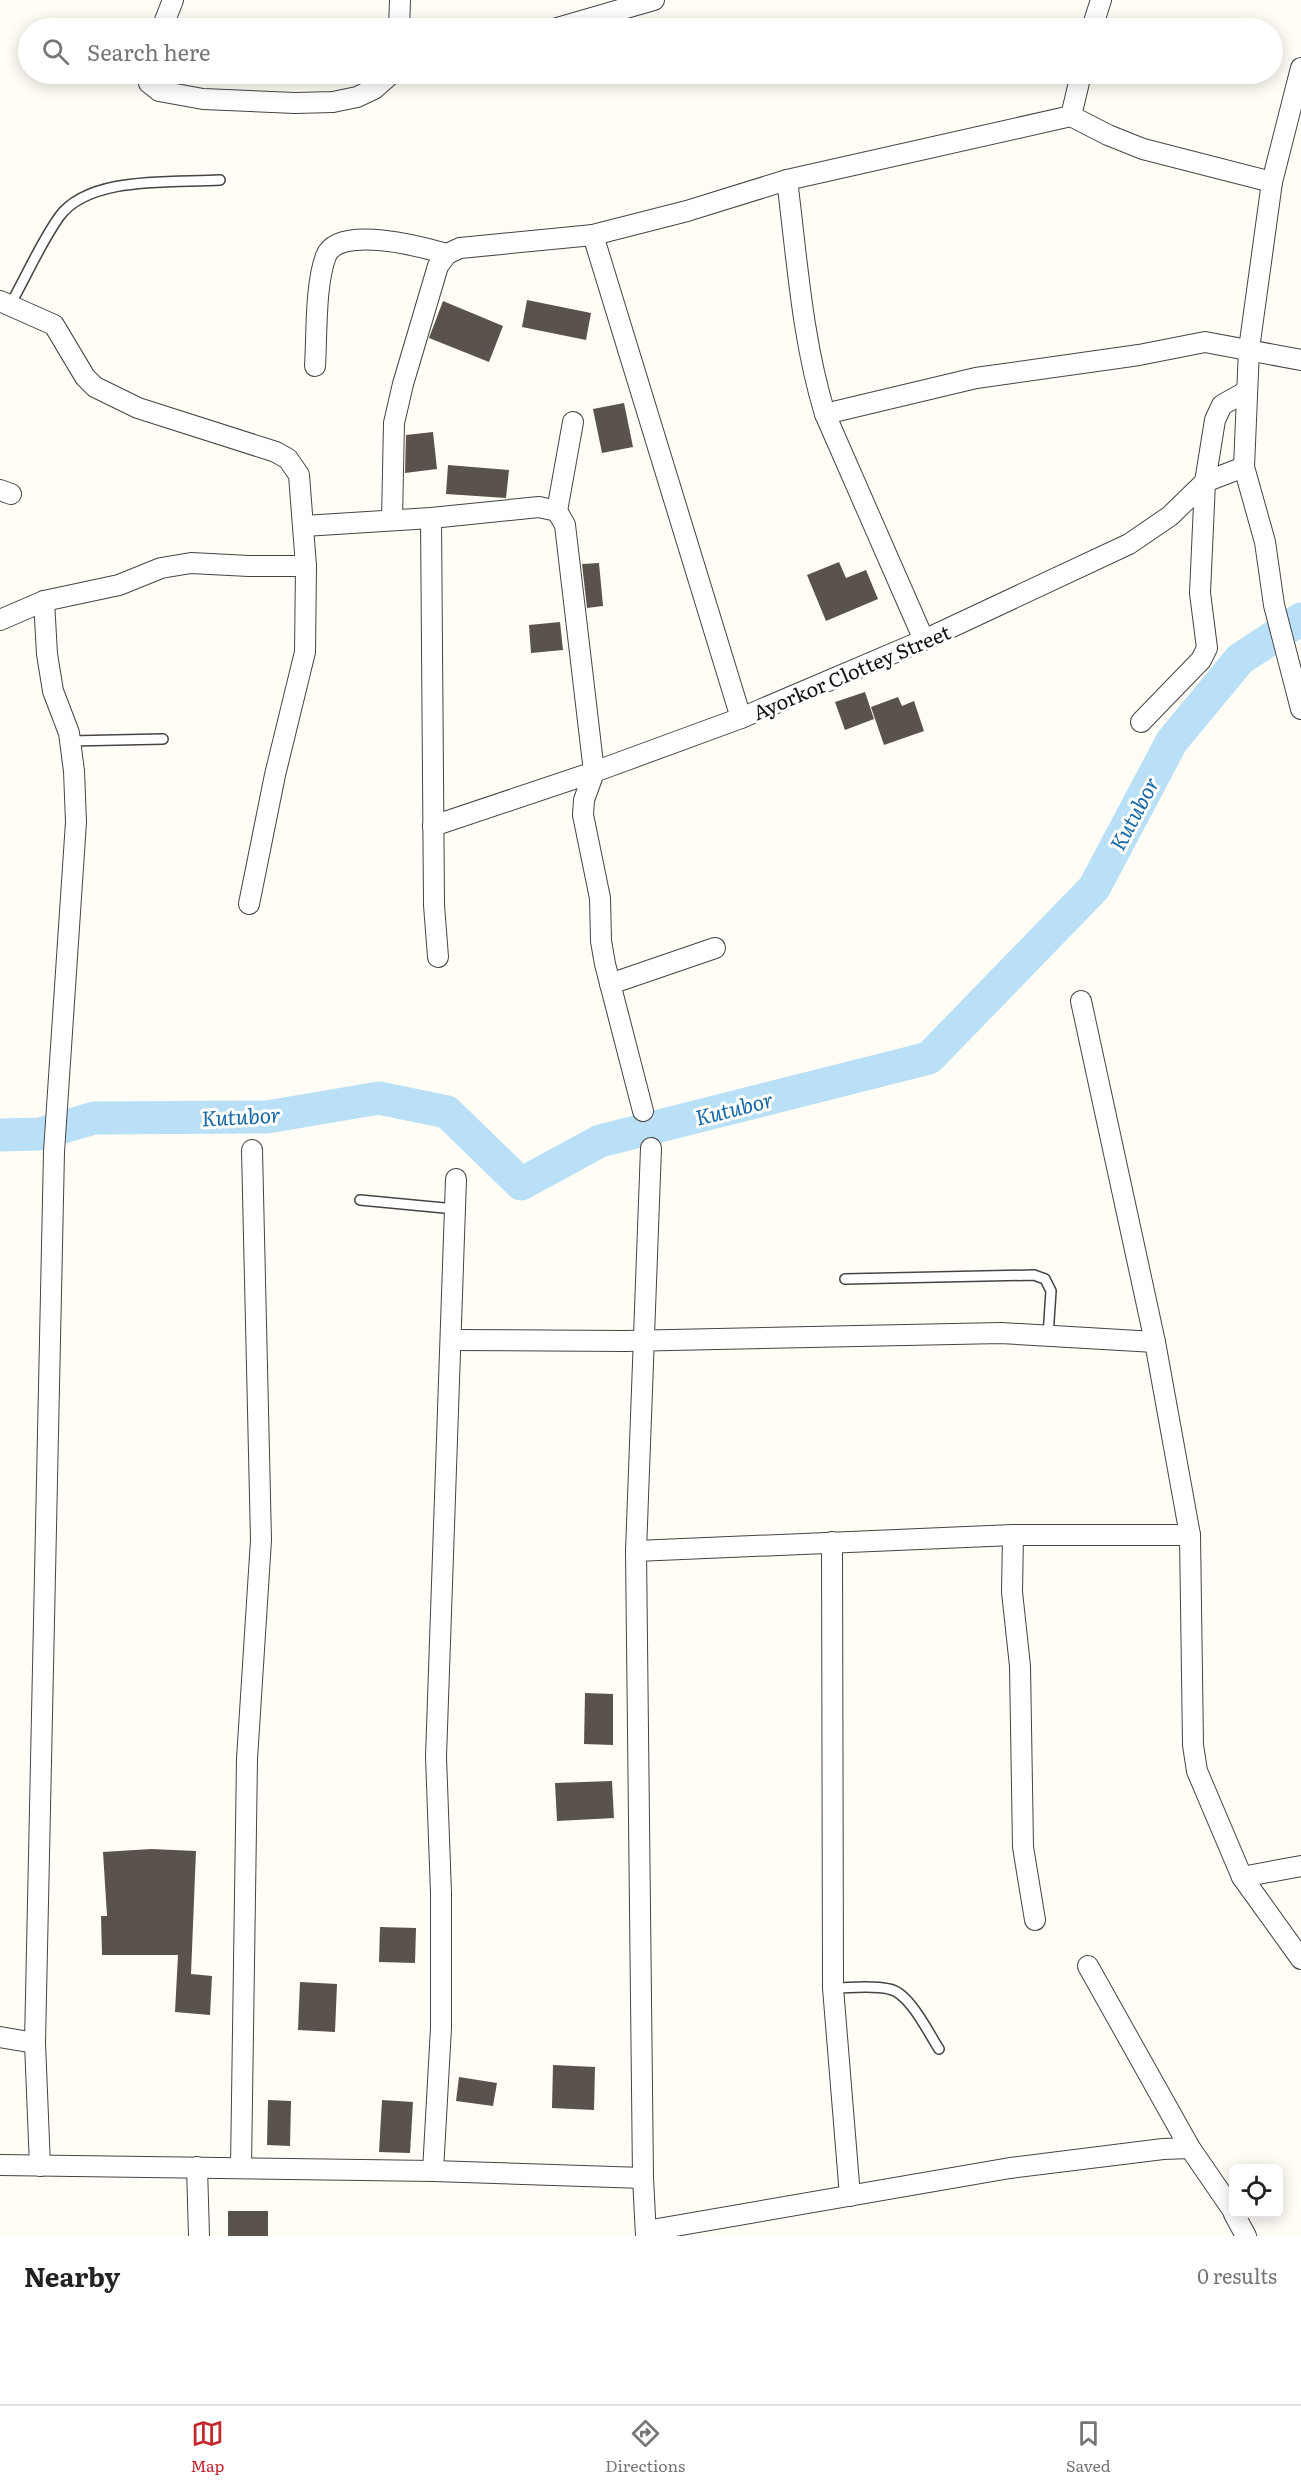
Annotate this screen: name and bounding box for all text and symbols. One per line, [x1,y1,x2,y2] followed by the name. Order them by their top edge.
[18,18,1283,84] search box
[39,35,72,68] icon: search
[87,35,210,68] text: Search here
[748,616,954,726] street label: Ayorkor Clottey Street
[1101,771,1165,855] water label: Kutubor
[692,1082,776,1132] water label: Kutubor
[201,1097,282,1133] water label: Kutubor
[1229,2164,1283,2218] map controls
[1229,2164,1283,2218] button: locate
[24,2256,120,2295] text: Nearby
[1197,2260,1277,2290] text: 0 results
[190,2417,224,2477] tab: Map
[605,2417,685,2477] tab: Directions
[1066,2417,1111,2477] tab: Saved

